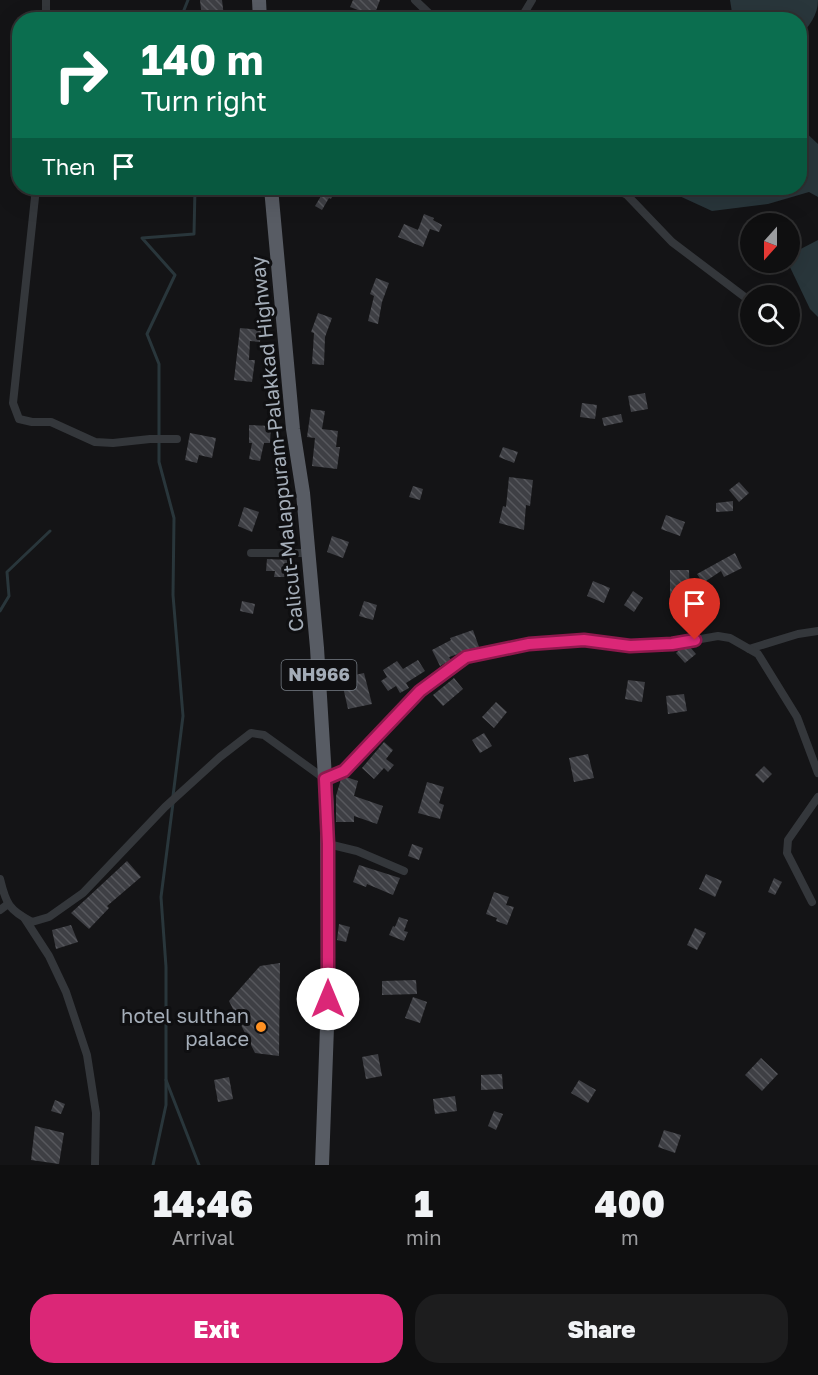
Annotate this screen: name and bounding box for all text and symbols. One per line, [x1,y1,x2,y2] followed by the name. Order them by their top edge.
[141,34,263,84] text: 140 m
[42,36,120,114] icon: right
[141,85,267,117] text: Turn right
[107,150,140,183] icon: arrive
[42,153,95,180] text: Then
[740,213,800,273] north arrow
[740,213,800,345] map controls
[244,255,308,633] street label: Calicut-Malappuram-Palakkad Highway
[740,285,800,345] button: search
[669,578,720,640] pin
[678,587,711,620] icon: arrive
[282,660,356,690] road number: NH966
[296,967,360,1031] position arrow
[121,1003,249,1050] place label: hotel sulthan palace
[254,1020,268,1034] marker: hotel sulthan palace
[153,1182,253,1225] text: 14:46
[414,1182,433,1225] text: 1
[595,1182,665,1225] text: 400
[172,1225,234,1249] text: Arrival
[406,1225,441,1249] text: min
[621,1225,639,1249] text: m
[30,1294,403,1363] button: Exit
[415,1294,788,1363] button: Share

